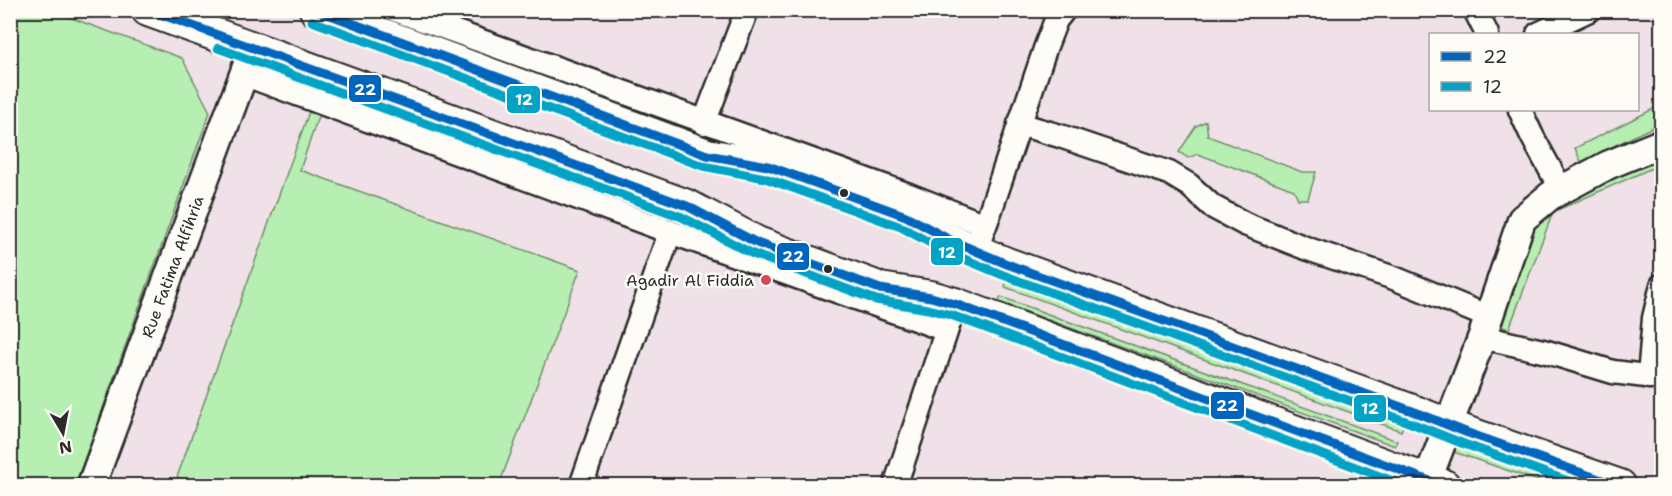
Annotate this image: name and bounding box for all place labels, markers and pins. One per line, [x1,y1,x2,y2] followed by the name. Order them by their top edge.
[838,187,850,199] unlabelled marker
[822,263,834,275] unlabelled marker
[626,270,754,291] place label: Agadir Al Fiddia
[759,273,773,287] marker: Agadir Al Fiddia

